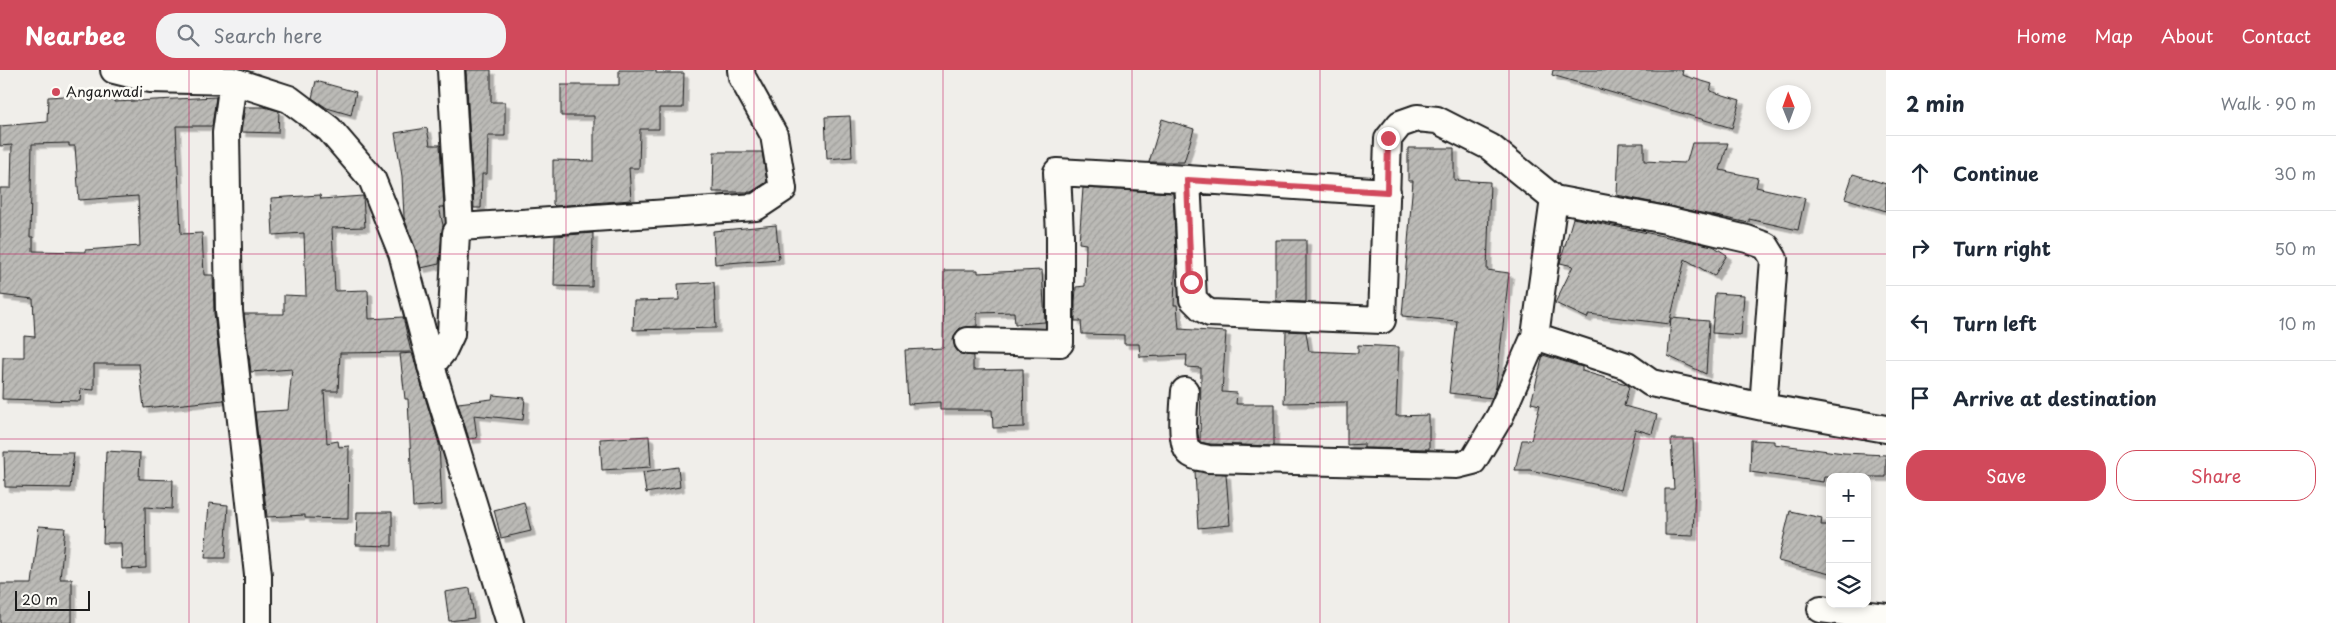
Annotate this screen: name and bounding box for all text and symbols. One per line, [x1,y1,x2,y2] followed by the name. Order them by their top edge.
[156,13,506,58] search box
[25,17,126,53] text: Nearbee
[174,21,202,49] icon: search
[214,21,322,49] text: Search here
[2016,22,2066,49] text: Home
[2094,22,2133,49] text: Map
[2161,22,2213,49] text: About
[2241,22,2311,49] text: Contact
[66,81,143,102] place label: Anganwadi
[1766,85,1811,130] north arrow
[50,86,62,98] marker: Anganwadi
[1906,87,1965,119] text: 2 min
[2221,91,2316,115] text: Walk · 90 m
[1377,127,1400,150] route end
[1906,159,1934,187] icon: ahead
[1953,159,2039,187] text: Continue
[2274,161,2316,185] text: 30 m
[1906,234,1934,262] icon: right
[1953,234,2051,262] text: Turn right
[2275,236,2316,260] text: 50 m
[1180,271,1203,294] route start
[1906,309,1934,337] icon: left
[1953,309,2037,337] text: Turn left
[2279,311,2316,335] text: 10 m
[1906,384,1934,412] icon: arrive
[1953,384,2157,412] text: Arrive at destination
[1906,450,2106,501] button: Save
[2116,450,2316,501] button: Share
[1826,473,1871,608] map controls
[1826,473,1871,518] button: +
[1826,518,1871,563] button: −
[1826,563,1871,608] button: layers
[15,588,90,611] scale bar
[22,589,58,610] text: 20 m

